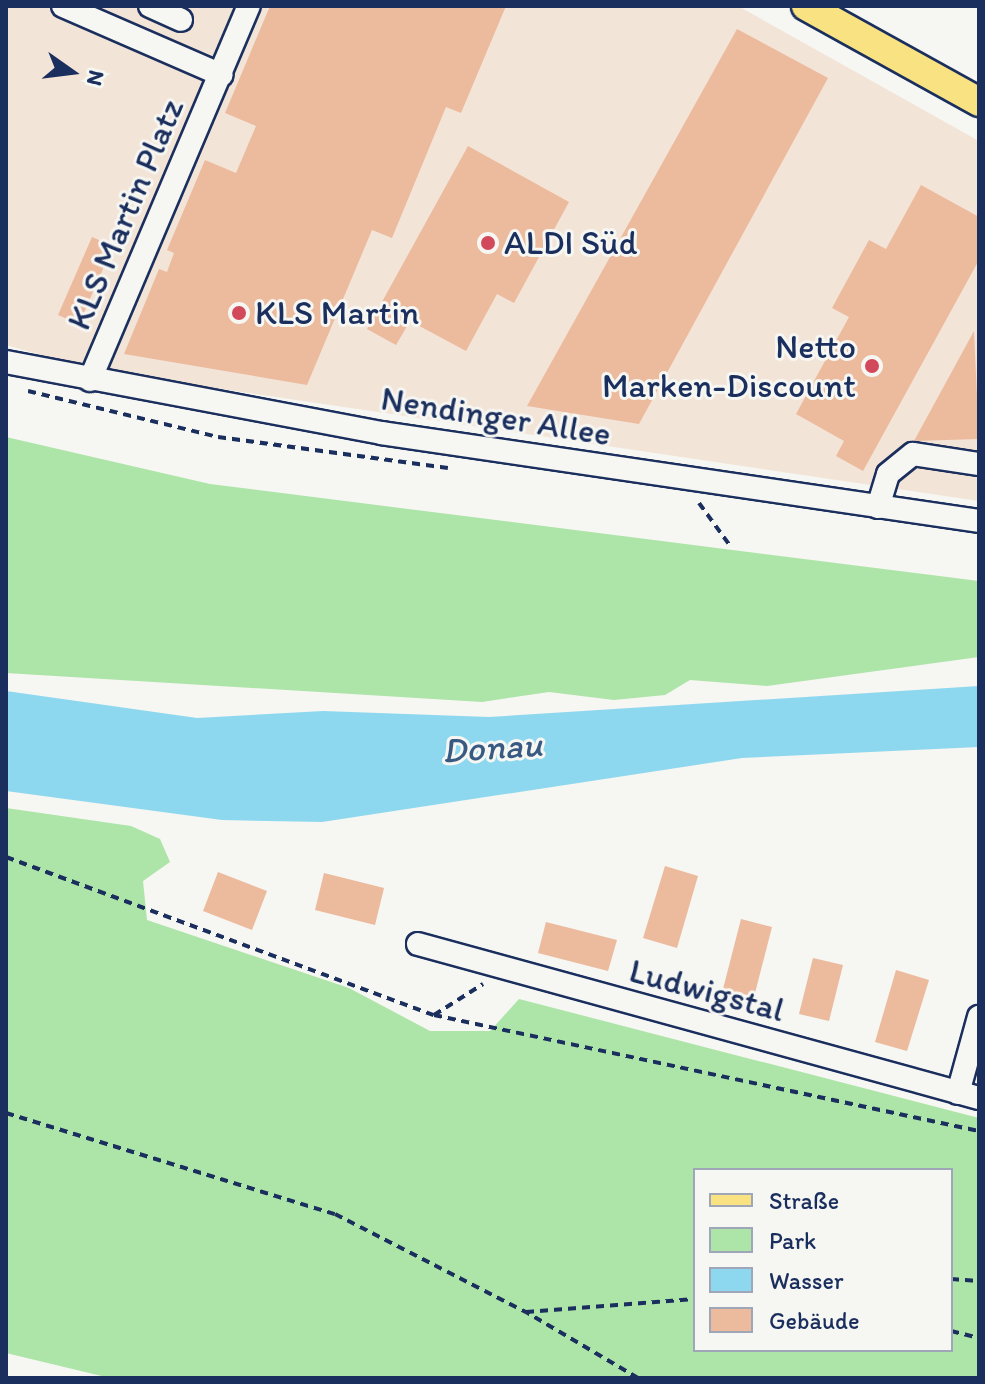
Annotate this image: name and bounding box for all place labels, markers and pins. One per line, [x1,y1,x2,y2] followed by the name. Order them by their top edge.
[504,223,638,263] place label: ALDI Süd
[479,234,497,252] marker: ALDI Süd
[255,293,419,333] place label: KLS Martin
[230,304,248,322] marker: KLS Martin
[602,326,856,406] place label: Netto Marken-Discount
[863,357,881,375] marker: Netto Marken-Discount

